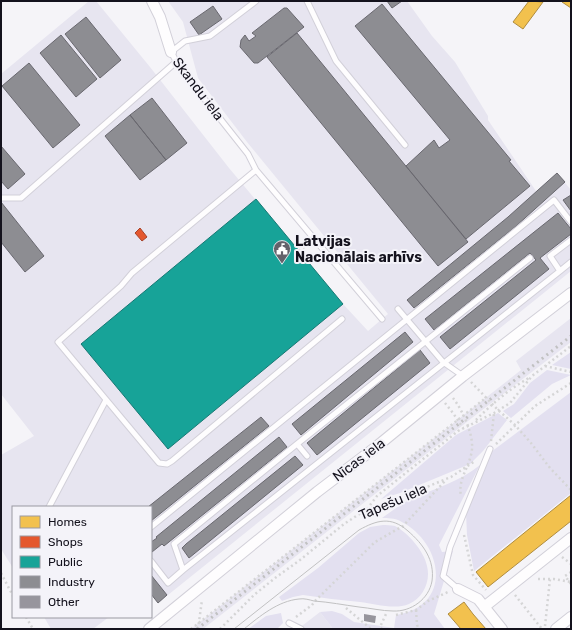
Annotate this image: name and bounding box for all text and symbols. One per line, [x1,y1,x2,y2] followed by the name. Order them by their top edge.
[169,54,227,124] street label: Skandu iela
[295,233,422,266] place label: Latvijas Nacionālais arhīvs
[272,239,292,264] public building icon: Latvijas Nacionālais arhīvs
[329,435,389,485] street label: Nīcas iela
[356,480,430,524] street label: Tapešu iela
[12,506,152,618] legend
[48,515,87,529] text: Homes
[48,535,83,549] text: Shops
[48,555,83,569] text: Public
[48,575,95,589] text: Industry
[48,595,80,609] text: Other

